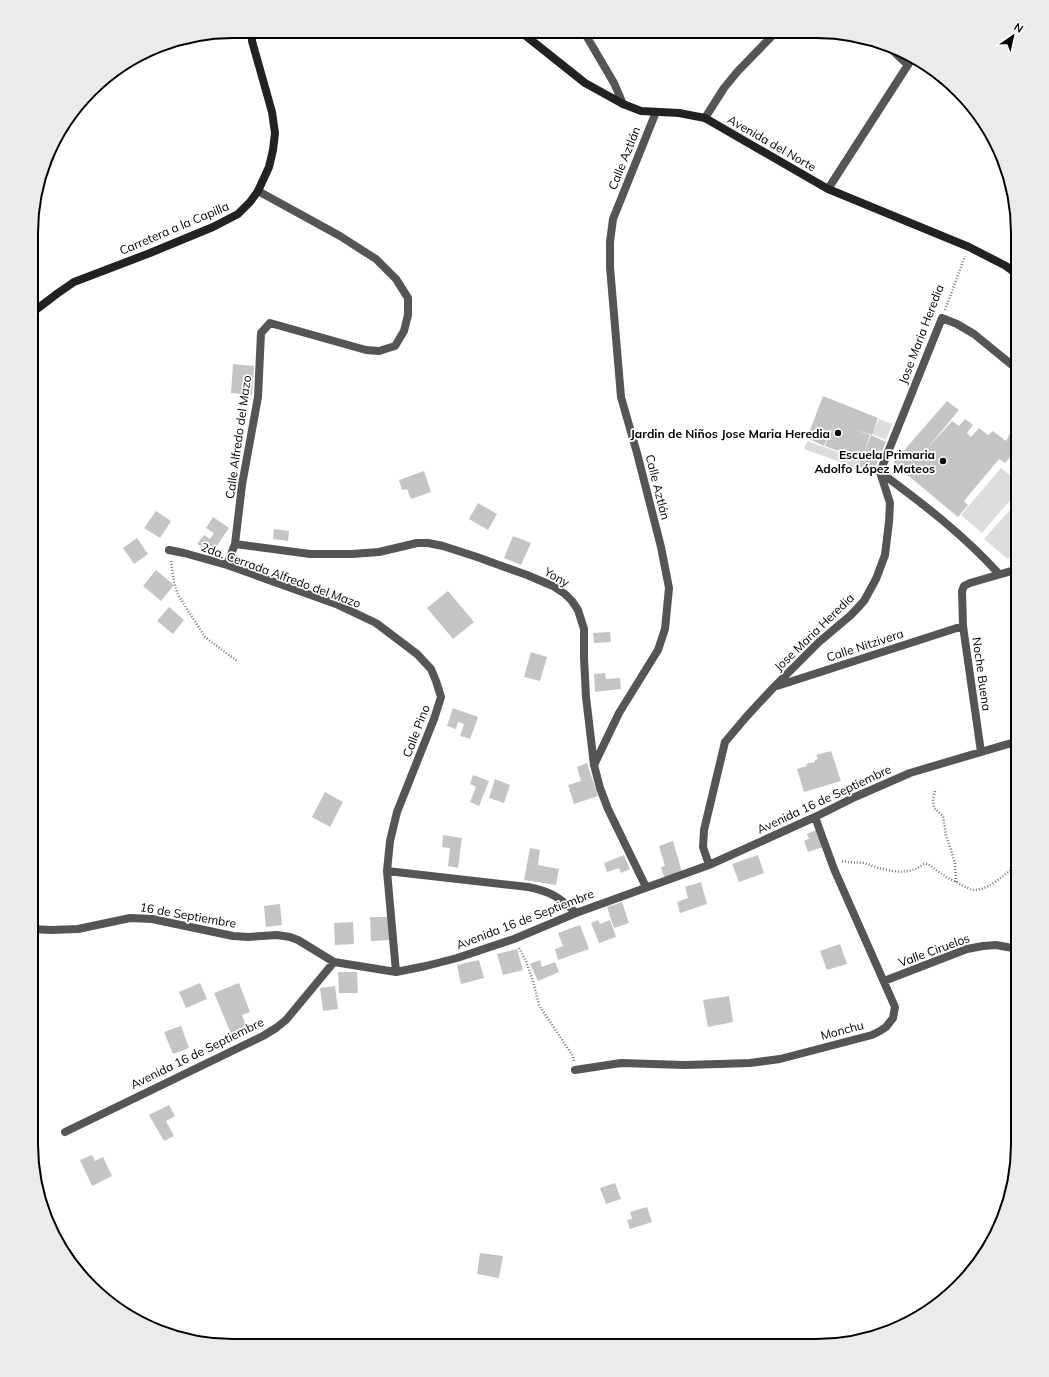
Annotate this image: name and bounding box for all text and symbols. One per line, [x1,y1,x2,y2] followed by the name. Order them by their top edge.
[993,16,1033,56] north arrow
[1011,20,1026,36] text: N
[725,112,819,174] street label: Avenida del Norte
[605,124,643,192] street label: Calle Aztlán
[117,198,231,258] street label: Carretera a la Capilla
[895,282,947,386] street label: Jose Maria Heredia
[222,374,254,500] street label: Calle Alfredo del Mazo
[631,426,830,441] place label: Jardin de Niños Jose Maria Heredia
[833,428,843,438] marker: Jardin de Niños Jose Maria Heredia
[814,447,935,476] place label: Escuela Primaria Adolfo López Mateos
[643,453,673,521] street label: Calle Aztlán
[938,456,948,466] marker: Escuela Primaria Adolfo López Mateos
[199,539,363,611] street label: 2da. Cerrada Alfredo del Mazo
[541,564,573,590] street label: Yony
[771,590,857,674] street label: Jose Maria Heredia
[825,626,905,664] street label: Calle Nitzivera
[969,636,995,712] street label: Noche Buena
[399,702,433,759] street label: Calle Pino
[754,761,894,837] street label: Avenida 16 de Septiembre
[454,886,596,952] street label: Avenida 16 de Septiembre
[139,899,237,931] street label: 16 de Septiembre
[896,930,972,970] street label: Valle Ciruelos
[128,1014,266,1092] street label: Avenida 16 de Septiembre
[819,1017,865,1043] street label: Monchu

